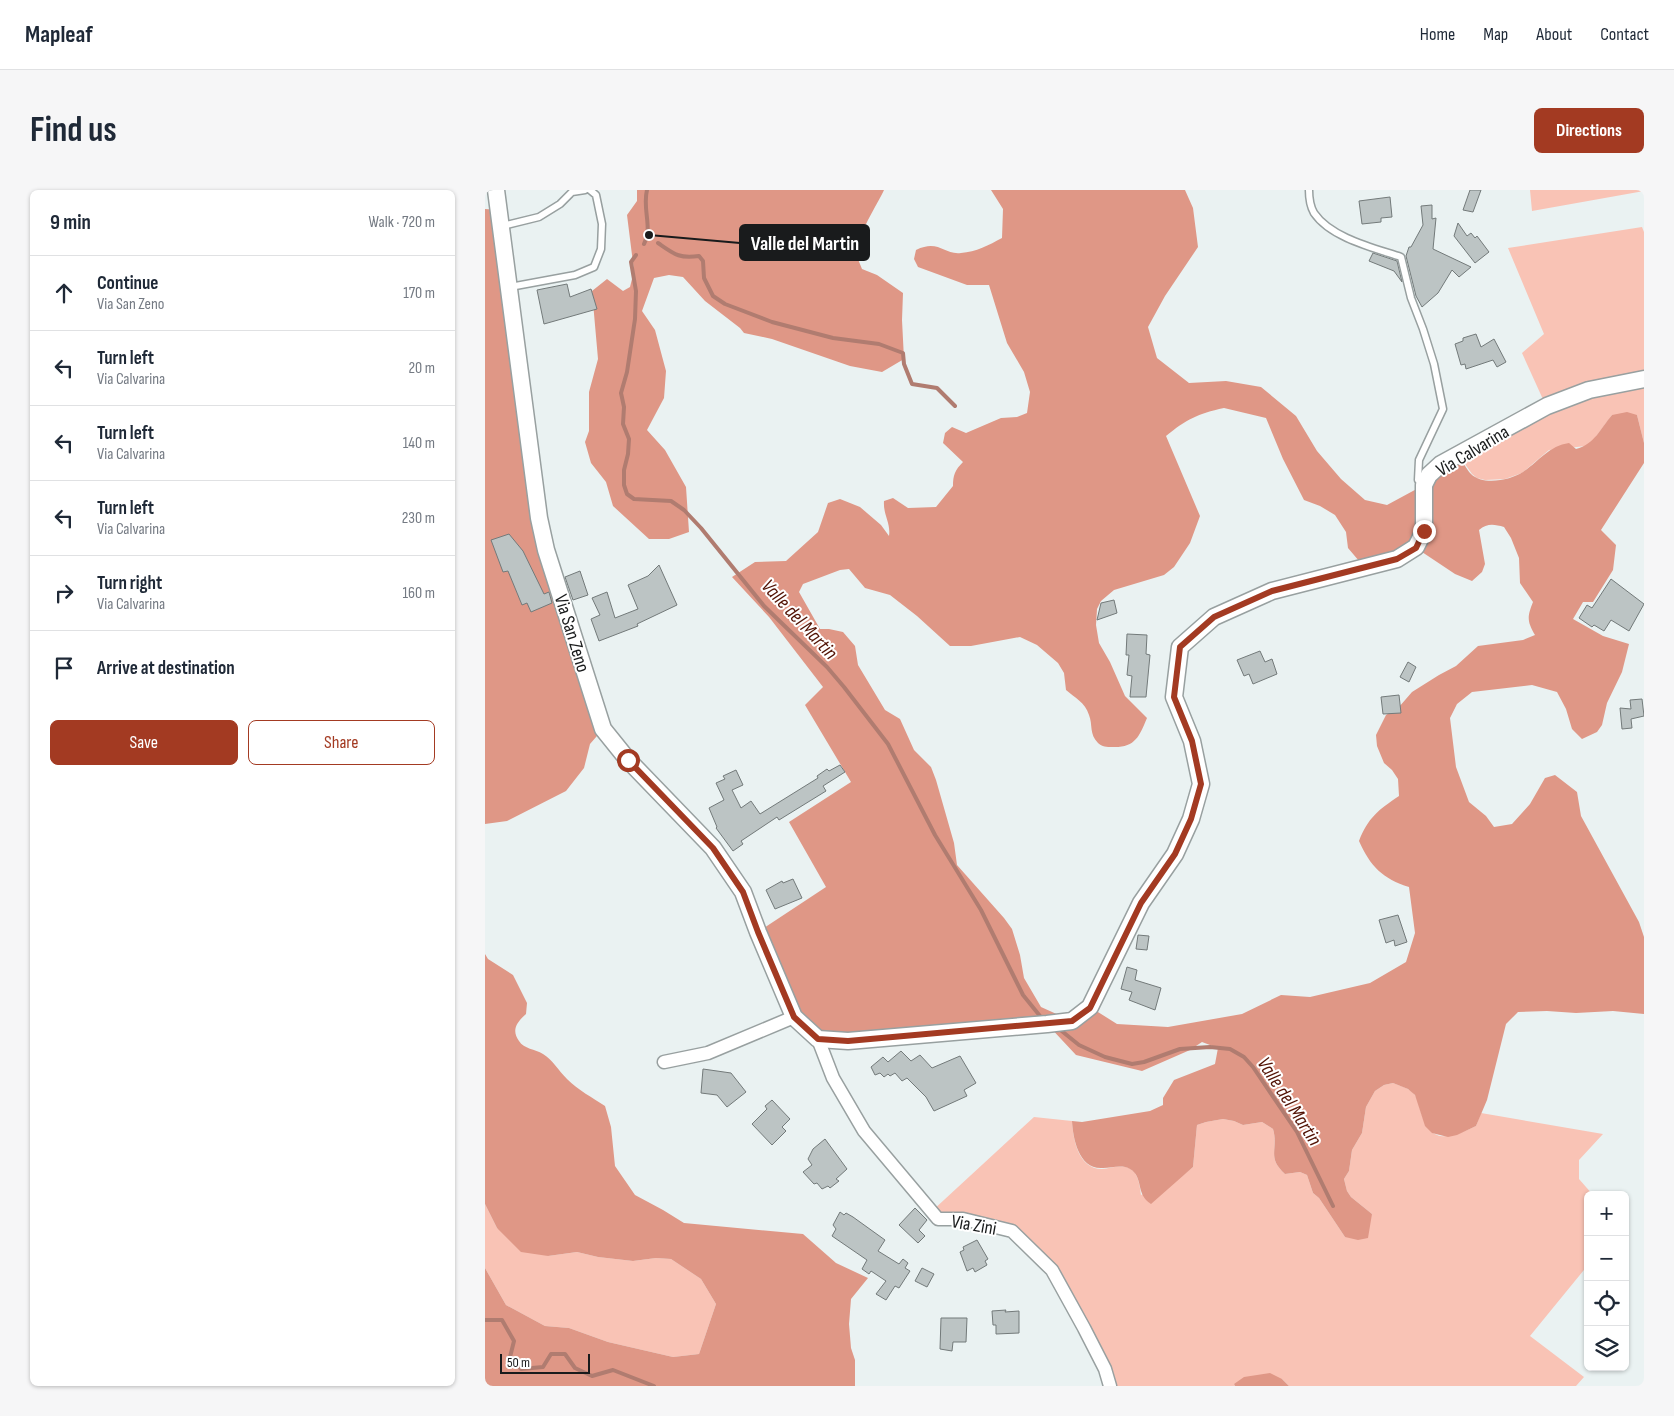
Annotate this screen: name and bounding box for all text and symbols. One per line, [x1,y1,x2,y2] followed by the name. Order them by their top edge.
[25,20,93,49] text: Mapleaf
[1420,24,1455,45] text: Home
[1483,24,1508,45] text: Map
[1536,24,1572,45] text: About
[1600,24,1649,45] text: Contact
[1534,108,1644,153] button: Directions
[30,109,117,152] text: Find us
[50,210,91,235] text: 9 min
[369,213,435,232] text: Walk · 720 m
[740,225,869,260] callout: Valle del Martin
[751,232,859,256] text: Valle del Martin
[97,272,158,295] text: Continue
[50,279,78,307] icon: ahead
[403,284,435,303] text: 170 m
[97,295,165,314] text: Via San Zeno
[97,347,154,370] text: Turn left
[50,354,78,382] icon: left
[408,359,435,378] text: 20 m
[97,370,165,389] text: Via Calvarina
[1432,421,1513,482] street label: Via Calvarina
[97,422,154,445] text: Turn left
[50,429,78,457] icon: left
[403,434,435,453] text: 140 m
[97,445,165,464] text: Via Calvarina
[97,497,154,520] text: Turn left
[50,504,78,532] icon: left
[402,509,435,528] text: 230 m
[97,520,165,539] text: Via Calvarina
[1413,520,1436,543] route end
[97,572,162,595] text: Turn right
[756,575,842,665] water label: Valle del Martin
[50,579,78,607] icon: right
[402,584,435,603] text: 160 m
[549,592,594,675] street label: Via San Zeno
[97,595,165,614] text: Via Calvarina
[50,654,78,682] icon: arrive
[97,657,235,680] text: Arrive at destination
[50,720,238,765] button: Save
[248,720,435,765] button: Share
[617,749,640,772] route start
[1252,1053,1327,1150] water label: Valle del Martin
[1584,1191,1629,1371] map controls
[1584,1191,1629,1236] button: +
[949,1210,998,1241] street label: Via Zini
[1584,1236,1629,1281] button: −
[1584,1281,1629,1326] button: locate
[1584,1326,1629,1371] button: layers
[500,1351,590,1374] scale bar
[507,1354,530,1371] text: 50 m

